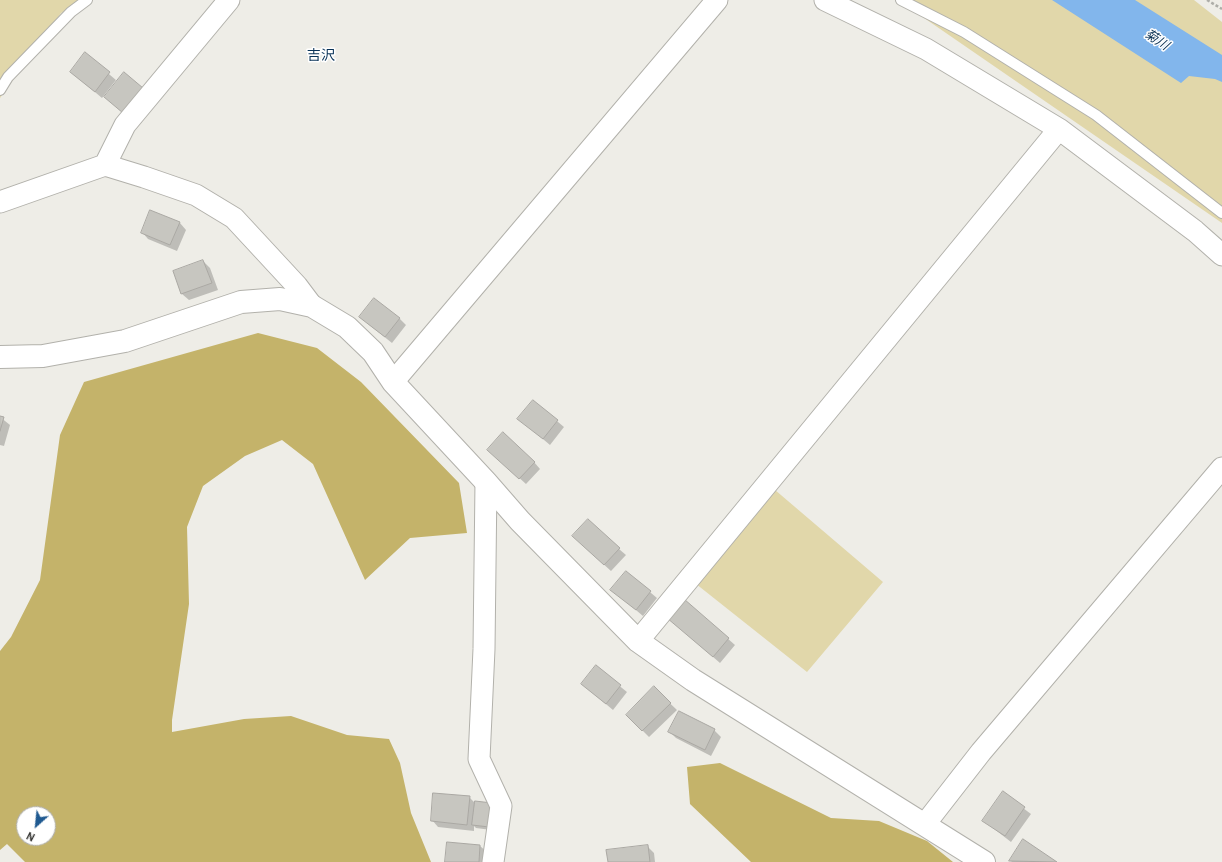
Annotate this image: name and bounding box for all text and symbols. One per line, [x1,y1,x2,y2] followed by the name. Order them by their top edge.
[1141,27,1171,55] water label: 菊川
[307,49,335,65] district label: 吉沢
[16,806,56,846] north arrow
[24,828,38,844] text: N

